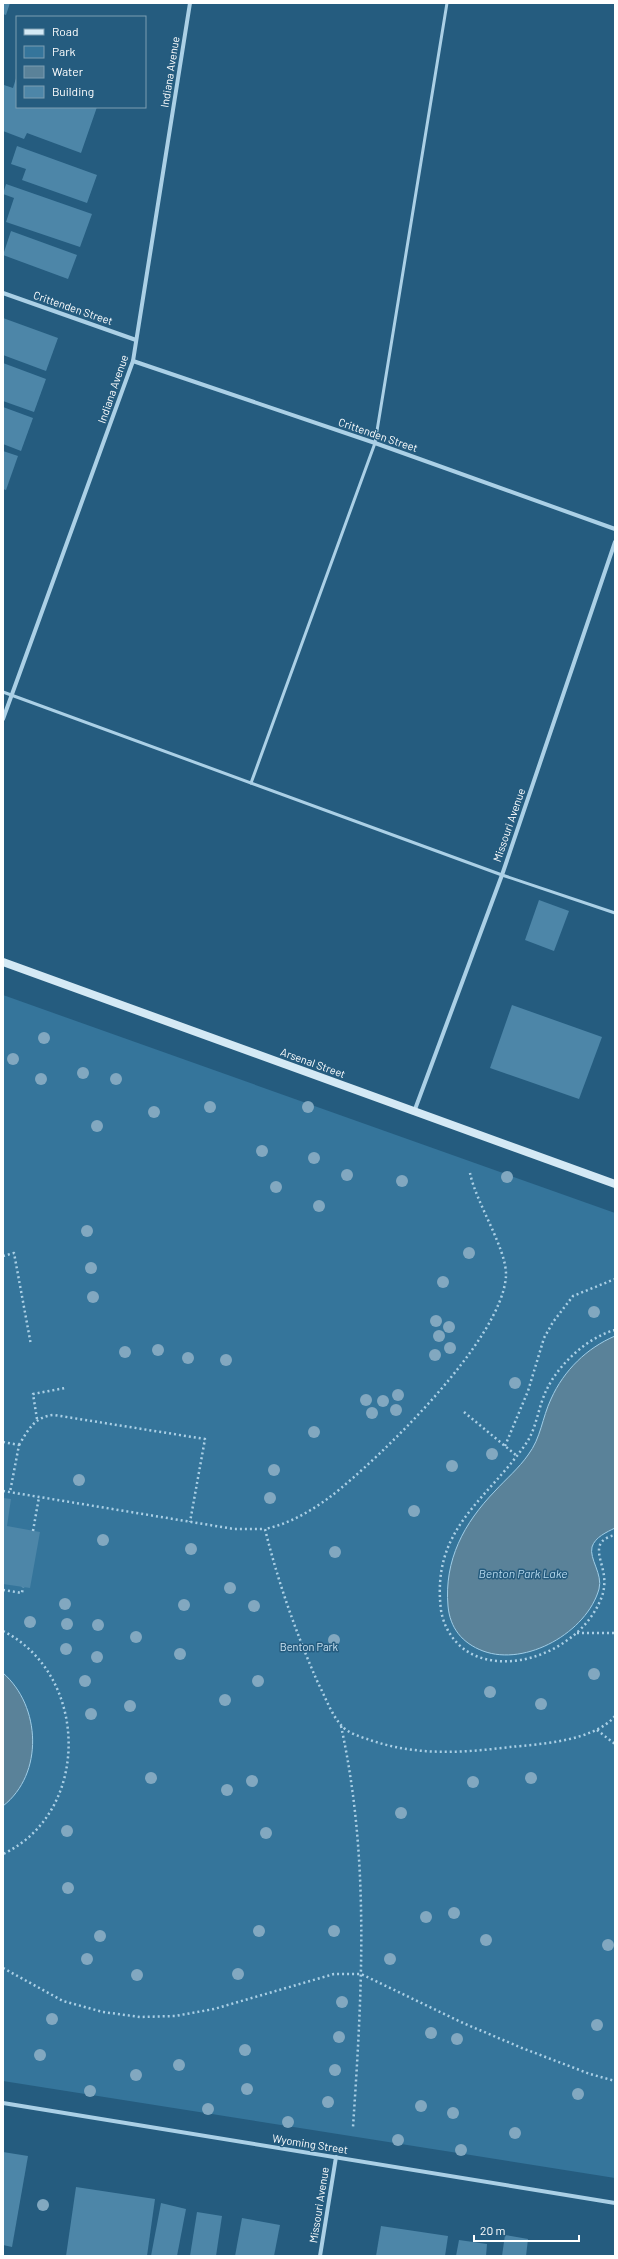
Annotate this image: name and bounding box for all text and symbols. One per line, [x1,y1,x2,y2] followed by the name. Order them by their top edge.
[16,16,146,108] legend
[52,24,79,38] text: Road
[157,35,182,108] street label: Indiana Avenue
[52,44,76,58] text: Park
[52,64,84,78] text: Water
[52,84,94,98] text: Building
[32,288,115,327] street label: Crittenden Street
[95,353,130,425] street label: Indiana Avenue
[337,415,420,454] street label: Crittenden Street
[490,786,527,863] street label: Missouri Avenue
[279,1045,347,1080] street label: Arsenal Street
[478,1566,568,1580] water label: Benton Park Lake
[280,1640,339,1653] park label: Benton Park
[271,2131,349,2156] street label: Wyoming Street
[306,2166,331,2244] street label: Missouri Avenue
[474,2217,579,2243] scale bar
[480,2223,506,2237] text: 20 m

